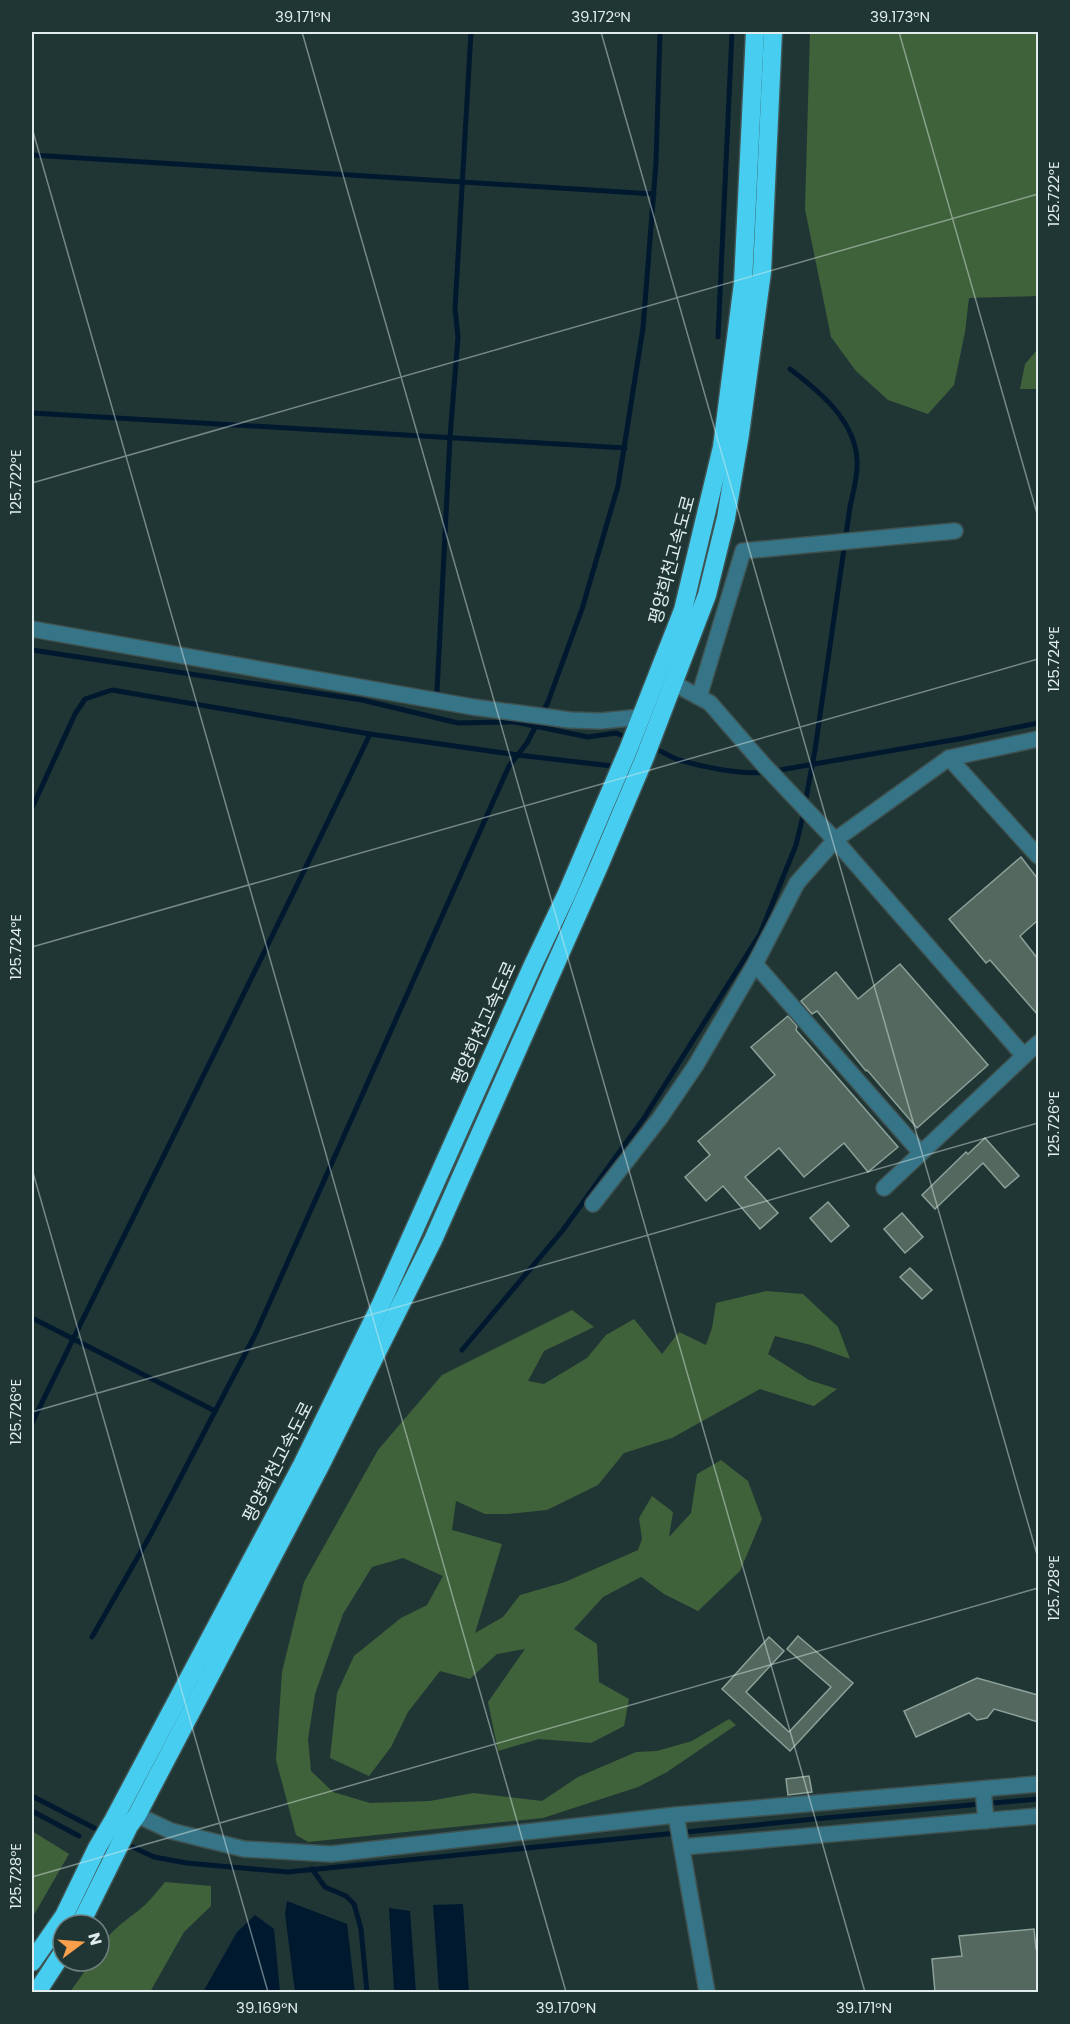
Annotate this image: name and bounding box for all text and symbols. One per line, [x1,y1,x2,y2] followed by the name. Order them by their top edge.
[275,6,331,27] text: 39.171°N
[571,6,631,27] text: 39.172°N
[870,6,930,27] text: 39.173°N
[1043,161,1064,227] text: 125.722°E
[5,449,26,515] text: 125.722°E
[642,493,701,627] street label: 평양희천고속도로
[1043,626,1064,692] text: 125.724°E
[5,914,26,980] text: 125.724°E
[445,957,522,1088] street label: 평양희천고속도로
[1043,1091,1064,1157] text: 125.726°E
[5,1379,26,1445] text: 125.726°E
[236,1397,319,1526] street label: 평양희천고속도로
[1043,1555,1064,1621] text: 125.728°E
[5,1843,26,1909] text: 125.728°E
[51,1913,111,1973] north arrow
[82,1930,108,1948] text: N
[236,1997,298,2018] text: 39.169°N
[536,1997,596,2018] text: 39.170°N
[836,1997,892,2018] text: 39.171°N

